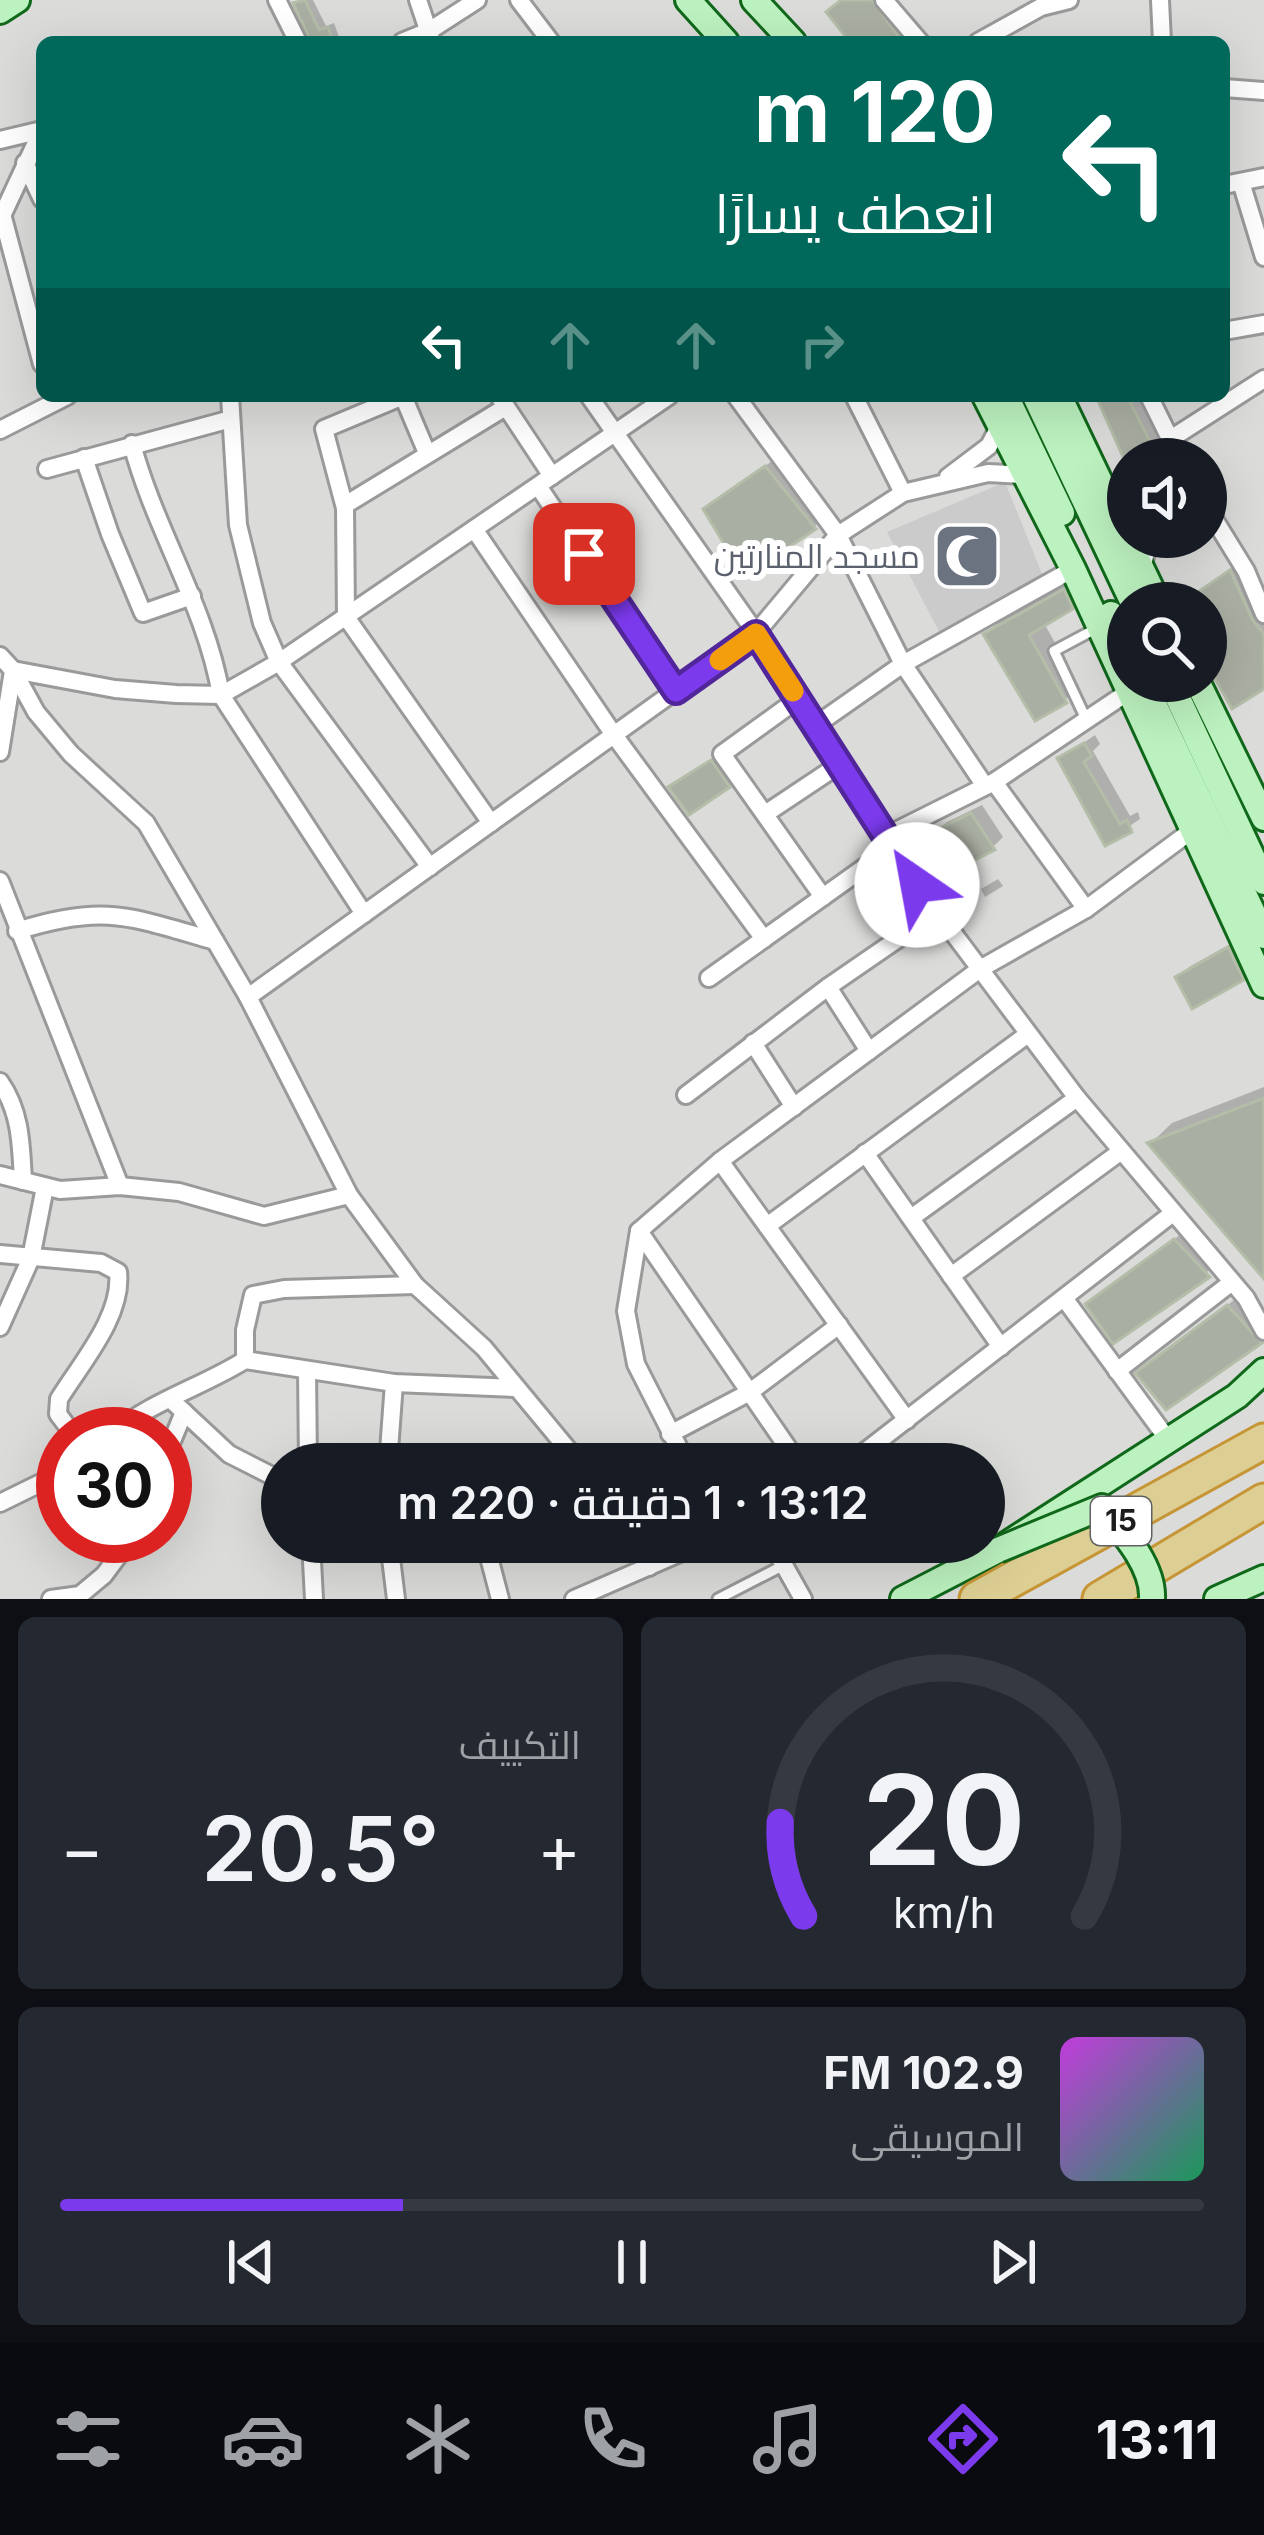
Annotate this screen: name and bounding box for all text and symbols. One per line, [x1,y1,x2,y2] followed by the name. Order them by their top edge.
[754,61,996,162] text: 120 m
[1038,84,1194,240] icon: left
[715,181,996,246] text: انعطف يسارًا
[411,312,477,378] icon: left
[537,312,603,378] icon: ahead
[663,312,729,378] icon: ahead
[789,312,855,378] icon: right
[1107,438,1227,702] map controls
[1107,438,1227,558] button: sound
[533,503,635,605] pin
[551,521,617,587] icon: arrive
[932,521,1002,591] mosque icon: مسجد المنارتين
[714,536,920,577] place label: مسجد المنارتين
[1107,582,1227,702] button: search
[854,822,980,948] position arrow
[36,1407,192,1563] speed limit sign: 30
[398,1475,868,1530] text: 13:12 · 1 دقيقة · 220 m
[1091,1497,1151,1545] road number: 15
[459,1721,581,1768] text: التكييف
[862,1744,1025,1895] text: 20
[201,1794,440,1903] text: 20.5°
[60,1809,104,1889] text: −
[537,1809,581,1889] text: +
[893,1886,994,1938] text: km/h
[823,2045,1024,2100] text: 102.9 FM
[851,2113,1024,2160] text: الموسيقى
[218,2229,284,2295] icon: previous
[599,2229,665,2295] icon: pause
[980,2229,1046,2295] icon: next
[46,2397,130,2481] icon: filters
[221,2397,305,2481] icon: car
[396,2397,480,2481] icon: climate
[571,2397,655,2481] icon: phone
[746,2397,830,2481] icon: music
[921,2397,1005,2481] icon: directions
[1096,2407,1218,2472] text: 13:11

